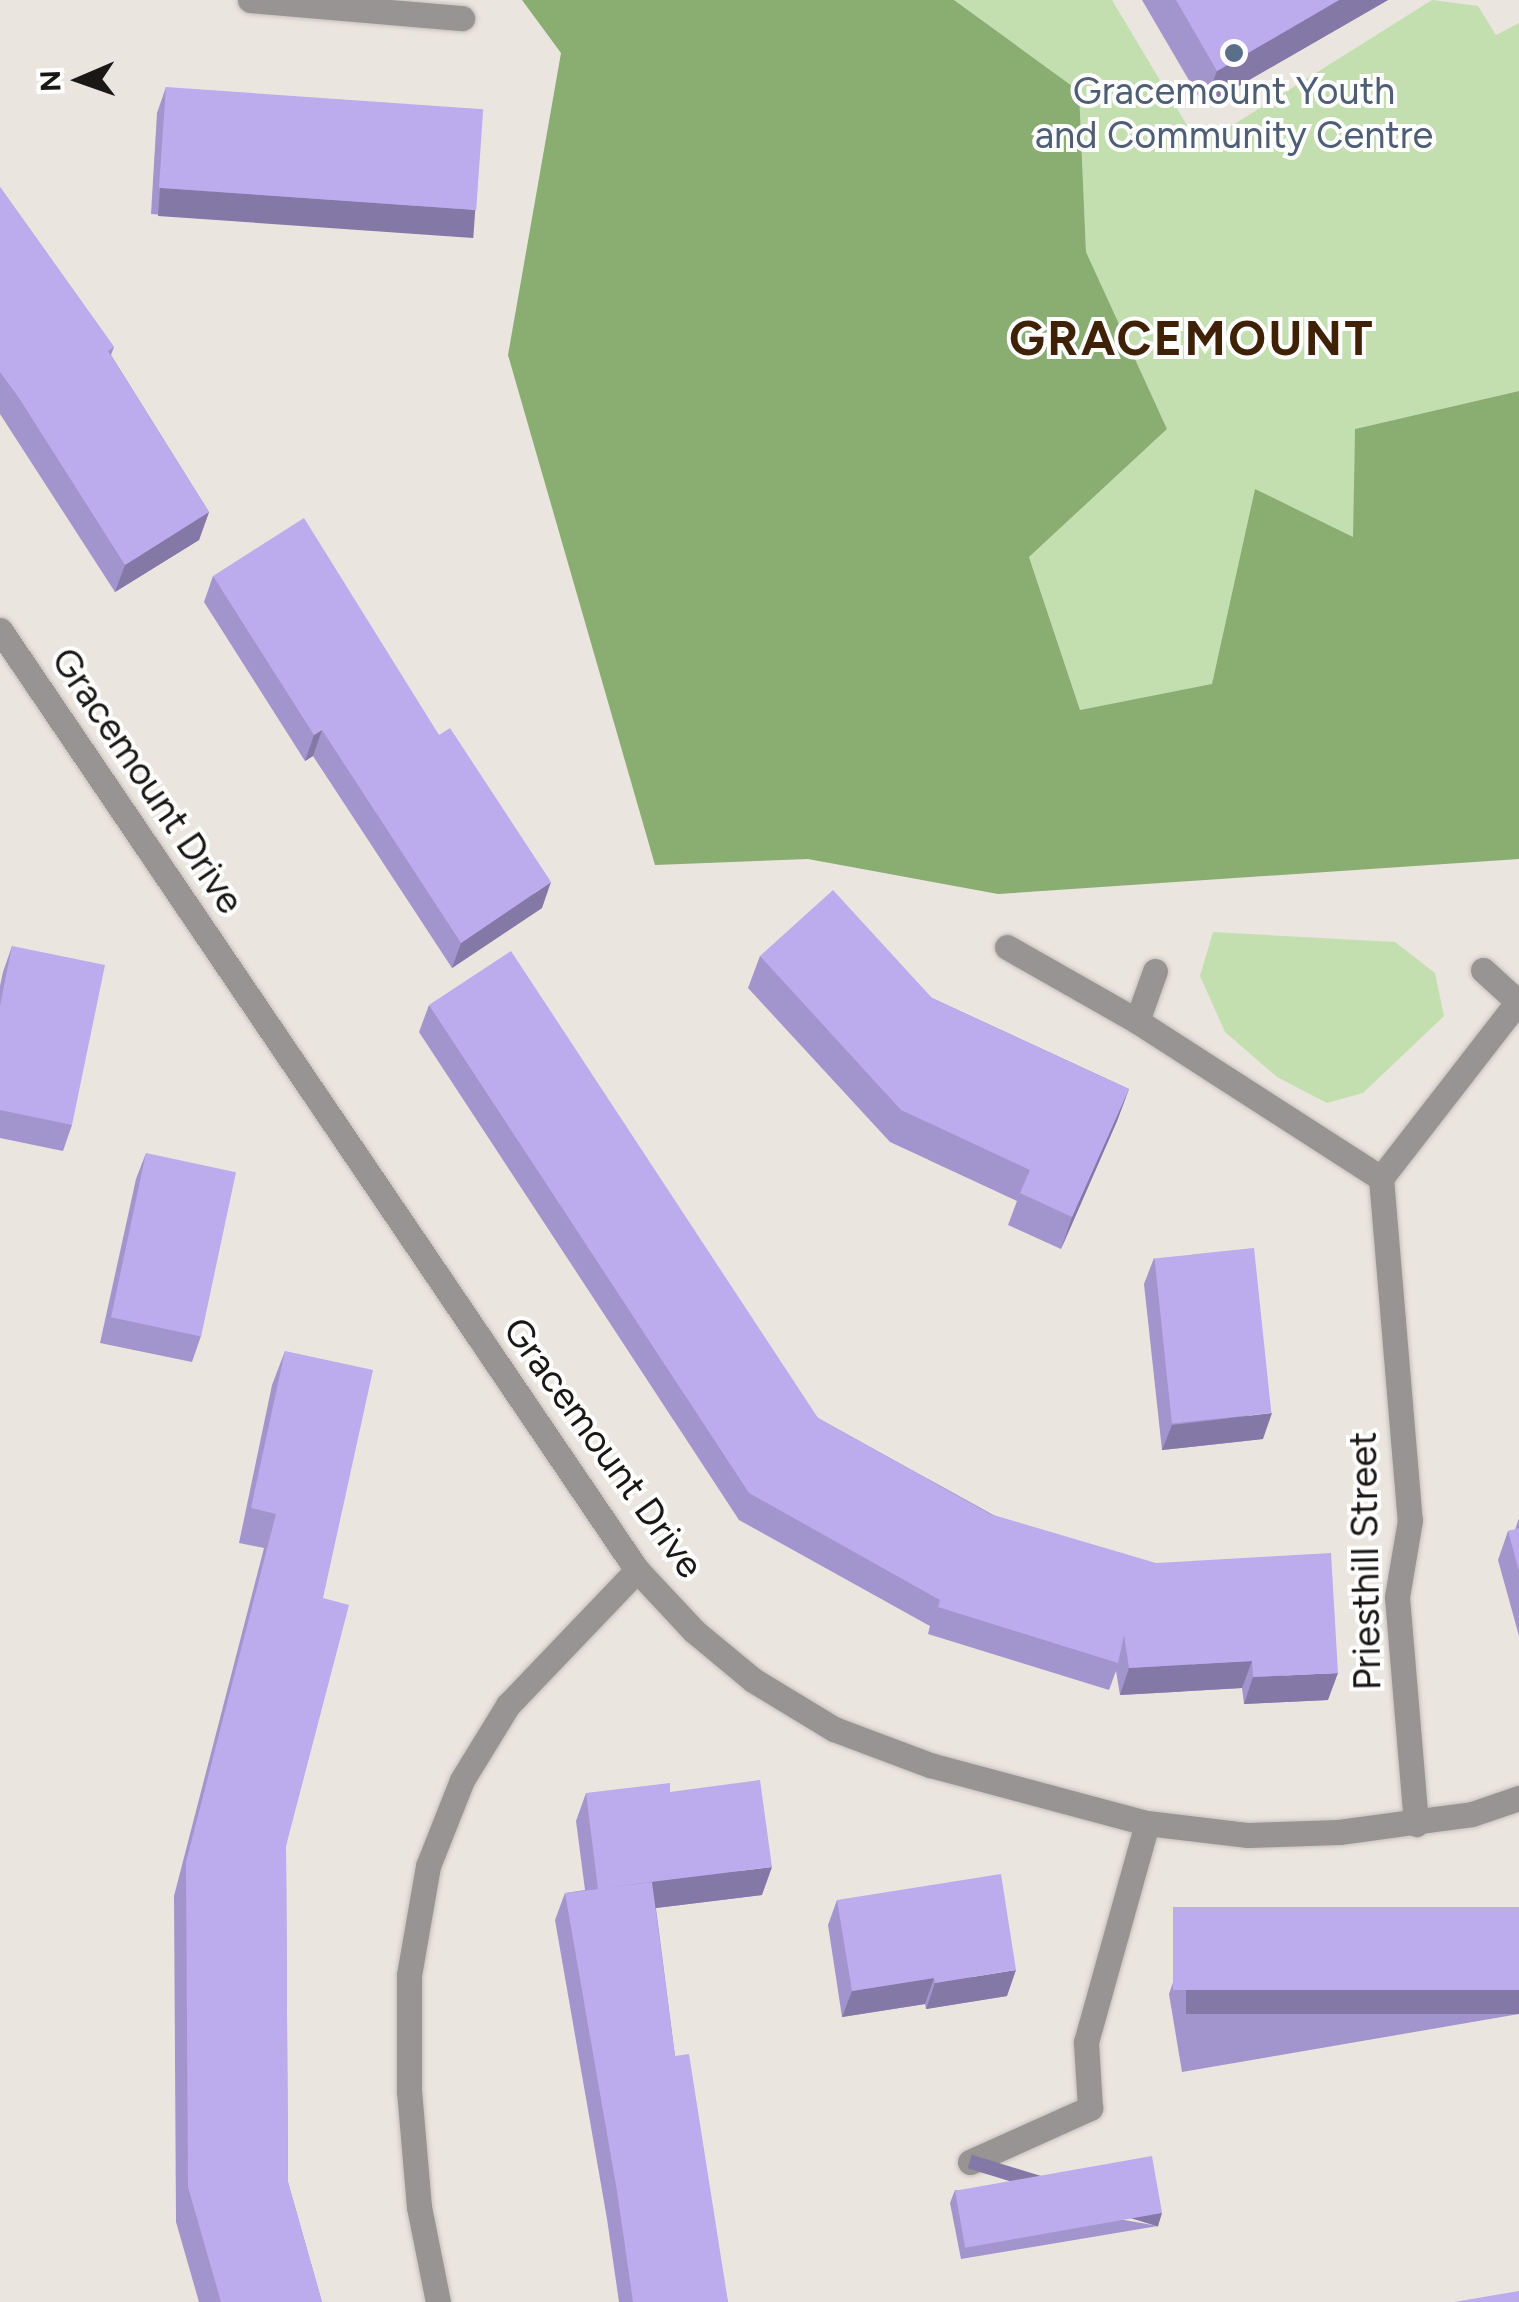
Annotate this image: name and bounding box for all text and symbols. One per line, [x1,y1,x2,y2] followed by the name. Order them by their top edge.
[30,30,130,130] north arrow
[1223,42,1245,64] marker: Gracemount Youth and Community Centre
[1035,69,1433,158] place label: Gracemount Youth and Community Centre
[33,70,67,92] text: N
[1009,310,1375,368] district label: GRACEMOUNT
[41,639,253,923] street label: Gracemount Drive
[493,1309,713,1587] street label: Gracemount Drive
[1341,1431,1391,1691] street label: Priesthill Street

